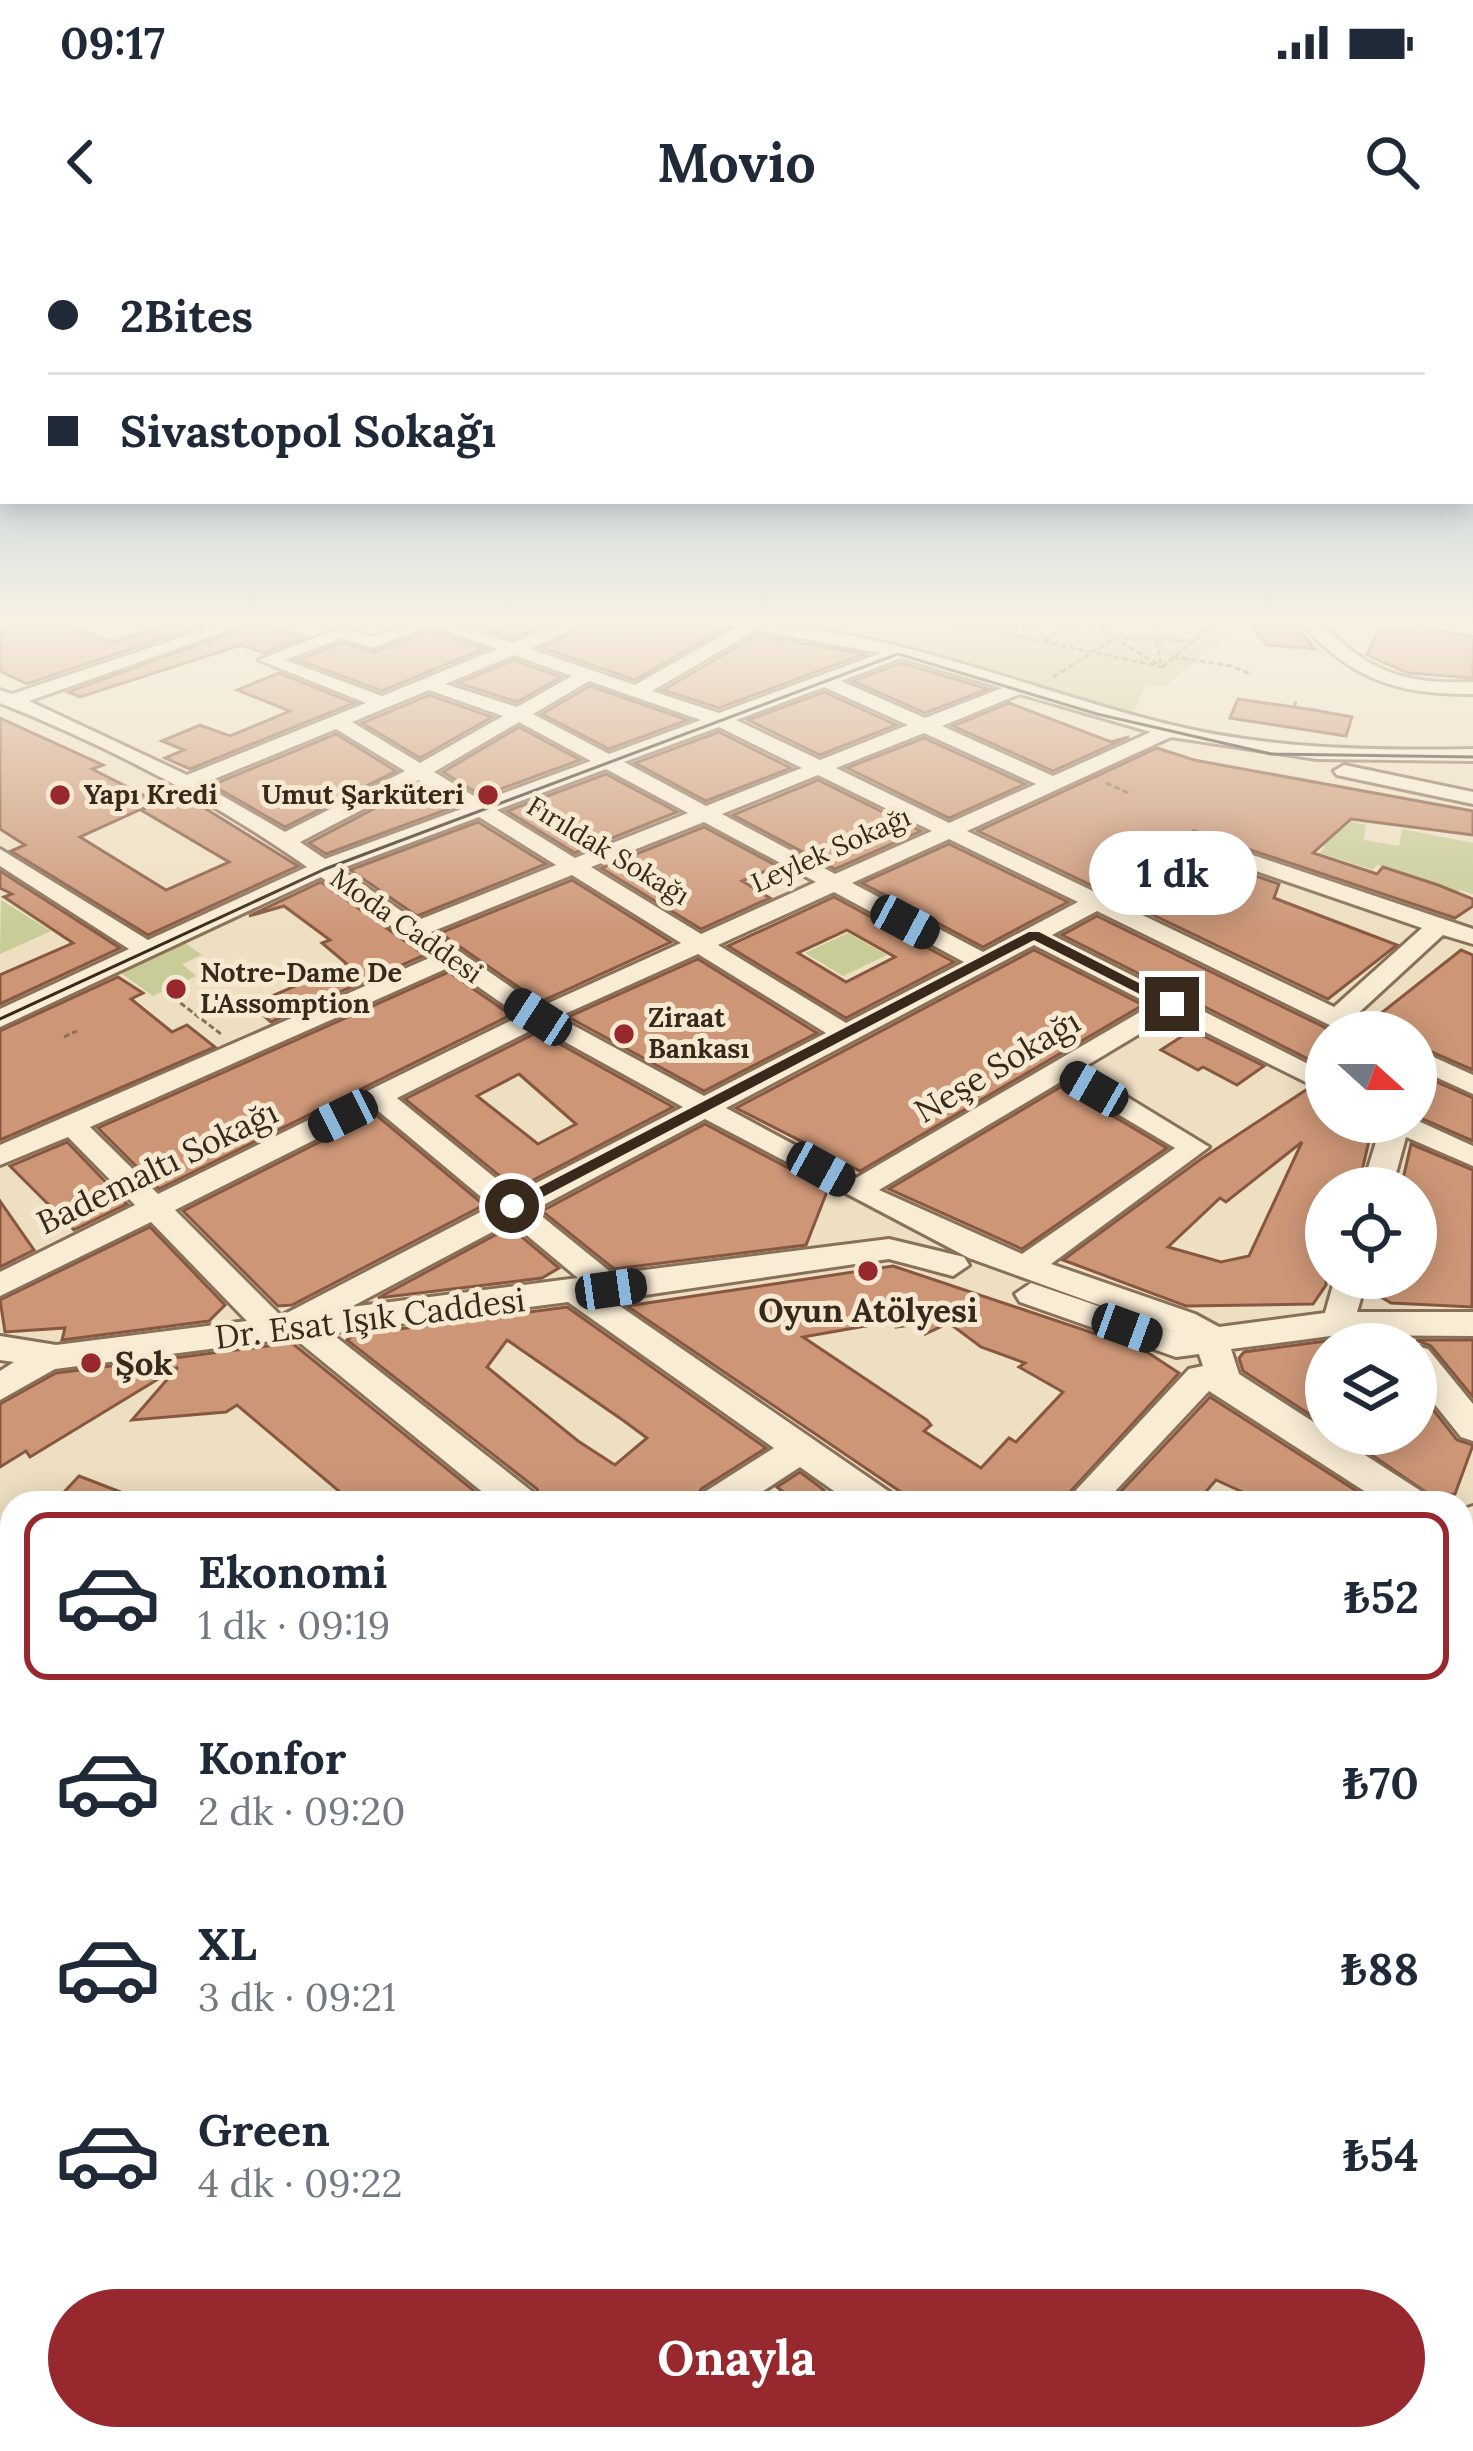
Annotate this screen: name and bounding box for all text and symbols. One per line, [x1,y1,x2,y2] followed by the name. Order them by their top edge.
[60,14,165,71] text: 09:17
[657,128,816,197] text: Movio
[48,129,114,195] icon: back
[1359,129,1425,195] icon: search
[120,287,253,344] text: 2Bites
[120,402,496,459] text: Sivastopol Sokağı
[84,777,218,811] place label: Yapı Kredi
[262,777,464,811] place label: Umut Şarküteri
[47,782,73,808] marker: Yapı Kredi
[475,782,501,808] marker: Umut Şarküteri
[521,788,696,912] street label: Fırıldak Sokağı
[746,799,915,899] street label: Leylek Sokağı
[1088,830,1256,914] callout: 1 dk
[1137,848,1209,898] text: 1 dk
[324,860,489,990] street label: Moda Caddesi
[865,889,945,955] car
[200,955,402,1020] place label: Notre-Dame De L'Assomption
[163,976,189,1002] marker: Notre-Dame De L'Assomption
[1145,977,1199,1031] route end
[498,982,578,1052] car
[648,1000,749,1065] place label: Ziraat Bankası
[907,1000,1087,1132] street label: Neşe Sokağı
[1305,1011,1437,1143] north arrow
[1305,1011,1437,1455] map controls
[611,1021,637,1047] marker: Ziraat Bankası
[1054,1055,1134,1123] car
[303,1084,383,1148] car
[30,1091,284,1243] street label: Bademaltı Sokağı
[781,1136,861,1202] car
[1305,1167,1437,1299] button: locate
[485,1179,539,1233] route start
[855,1258,881,1284] marker: Oyun Atölyesi
[573,1266,649,1312] car
[213,1278,527,1358] street label: Dr. Esat Işık Caddesi
[758,1289,978,1331] place label: Oyun Atölyesi
[1087,1299,1167,1357] car
[1305,1323,1437,1455] button: layers
[115,1342,173,1384] place label: Şok
[78,1350,104,1376] marker: Şok
[54,1542,162,1650] icon: car
[198,1543,387,1600] text: Ekonomi
[1344,1568,1419,1625] text: ₺52
[198,1600,390,1650] text: 1 dk · 09:19
[54,1728,162,1836] icon: car
[198,1729,346,1786] text: Konfor
[1343,1754,1419,1811] text: ₺70
[198,1786,405,1836] text: 2 dk · 09:20
[54,1914,162,2022] icon: car
[198,1915,257,1972] text: XL
[1341,1940,1419,1997] text: ₺88
[198,1972,396,2022] text: 3 dk · 09:21
[54,2100,162,2208] icon: car
[198,2101,330,2158] text: Green
[1343,2126,1419,2183] text: ₺54
[198,2158,402,2208] text: 4 dk · 09:22
[48,2289,1425,2427] button: Onayla

